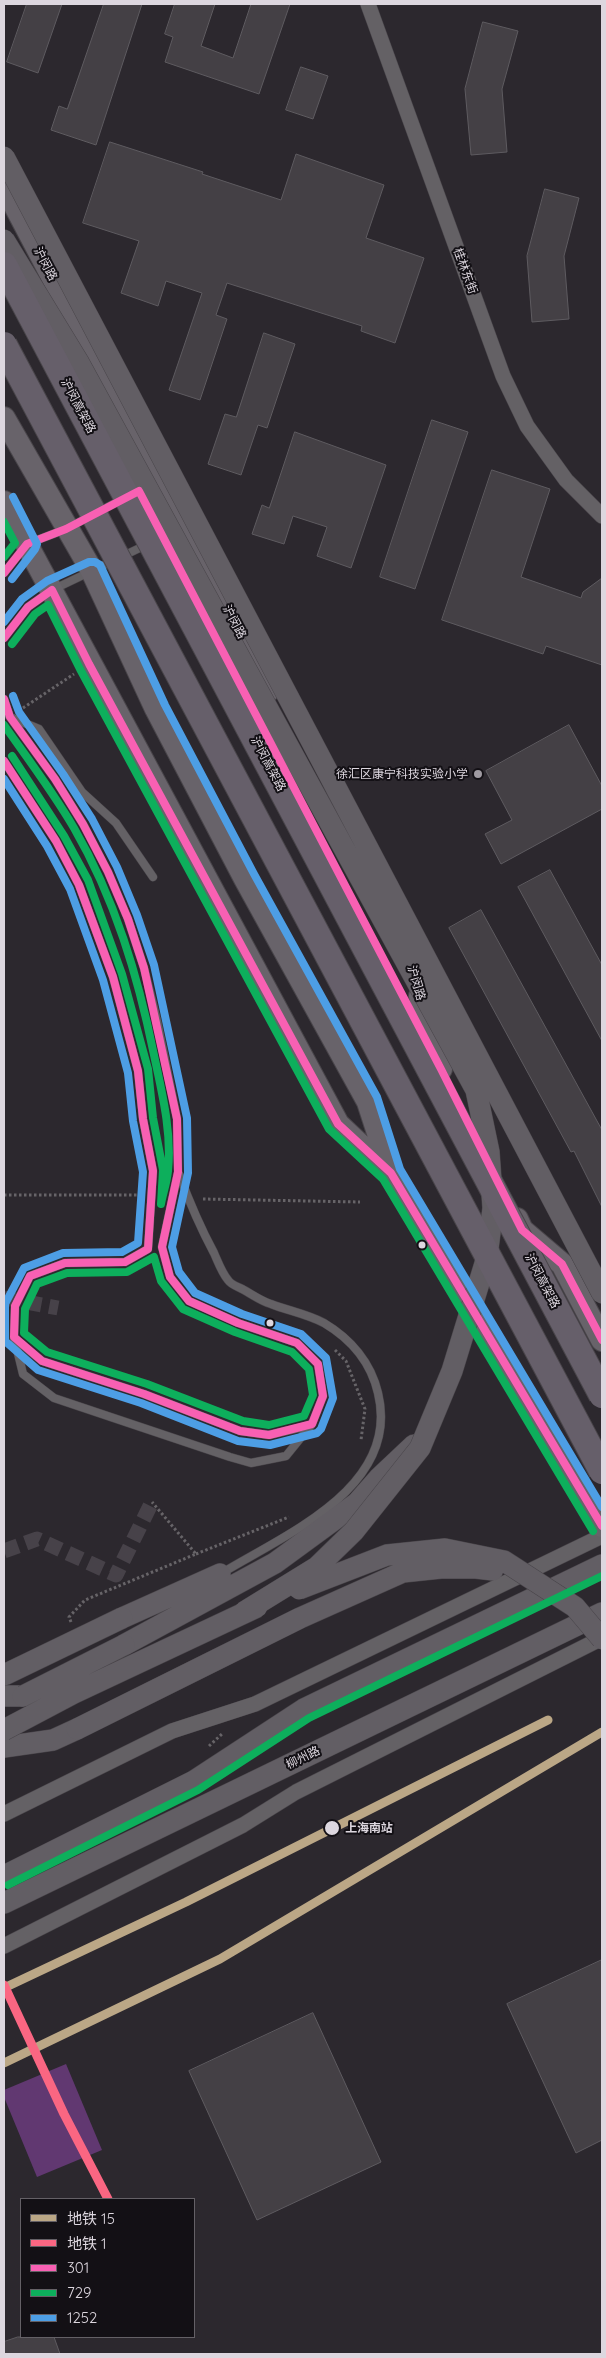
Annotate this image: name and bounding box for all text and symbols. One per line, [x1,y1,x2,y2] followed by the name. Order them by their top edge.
[30,245,60,283] street label: 沪闵路
[450,246,480,296] street label: 桂林东街
[58,376,98,436] street label: 沪闵高架路
[219,603,249,641] street label: 沪闵路
[248,734,288,794] street label: 沪闵高架路
[336,767,468,781] place label: 徐汇区康宁科技实验小学
[472,768,484,780] marker: 徐汇区康宁科技实验小学
[404,964,428,1002] street label: 沪闵路
[417,1240,427,1250] unlabelled marker
[522,1251,562,1311] street label: 沪闵高架路
[265,1318,275,1328] unlabelled marker
[284,1744,322,1772] street label: 柳州路
[323,1819,341,1837] marker: 上海南站
[345,1821,393,1835] place label: 上海南站
[20,2198,195,2338] legend
[67,2209,115,2228] text: 地铁 15
[67,2234,107,2253] text: 地铁 1
[67,2258,89,2277] text: 301
[67,2283,91,2302] text: 729
[67,2308,97,2327] text: 1252

